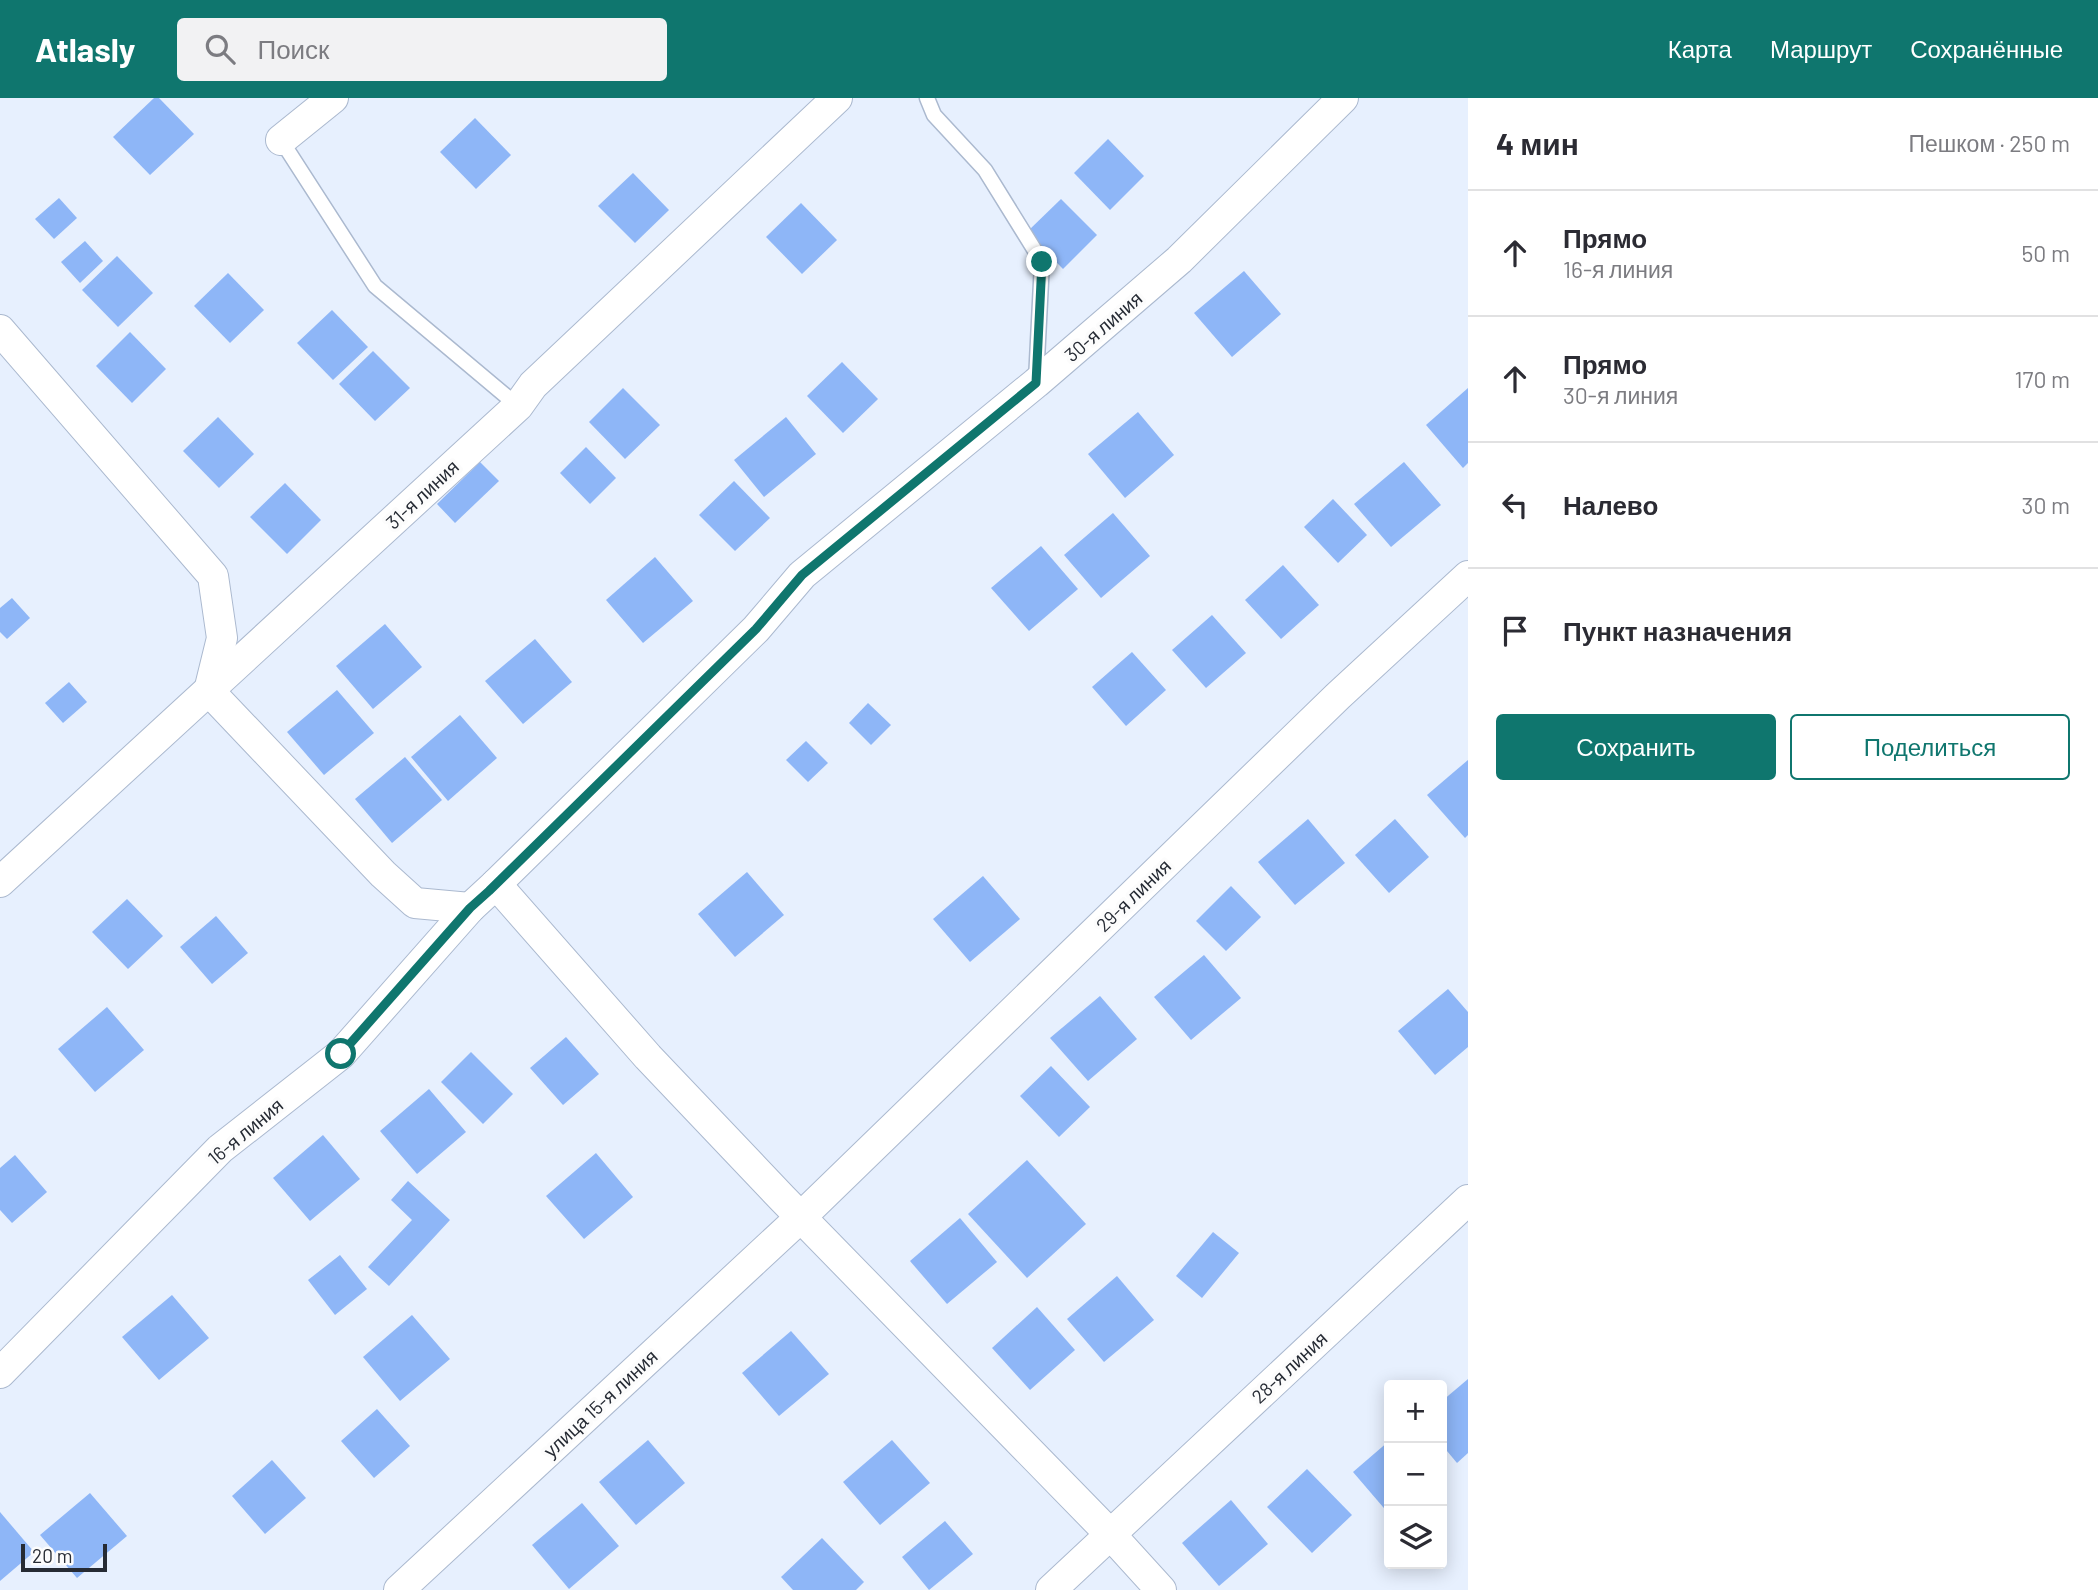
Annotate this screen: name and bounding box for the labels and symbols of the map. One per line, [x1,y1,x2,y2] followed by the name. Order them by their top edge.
[1026,246,1057,277] route end
[1060,286,1146,366] street label: 30-я линия
[381,455,463,533] street label: 31-я линия
[1091,854,1175,936] street label: 29-я линия
[325,1038,356,1069] route start
[203,1093,287,1169] street label: 16-я линия
[1247,1326,1331,1408] street label: 28-я линия
[538,1344,662,1462] street label: улица 15-я линия
[21,1541,107,1573] scale bar

